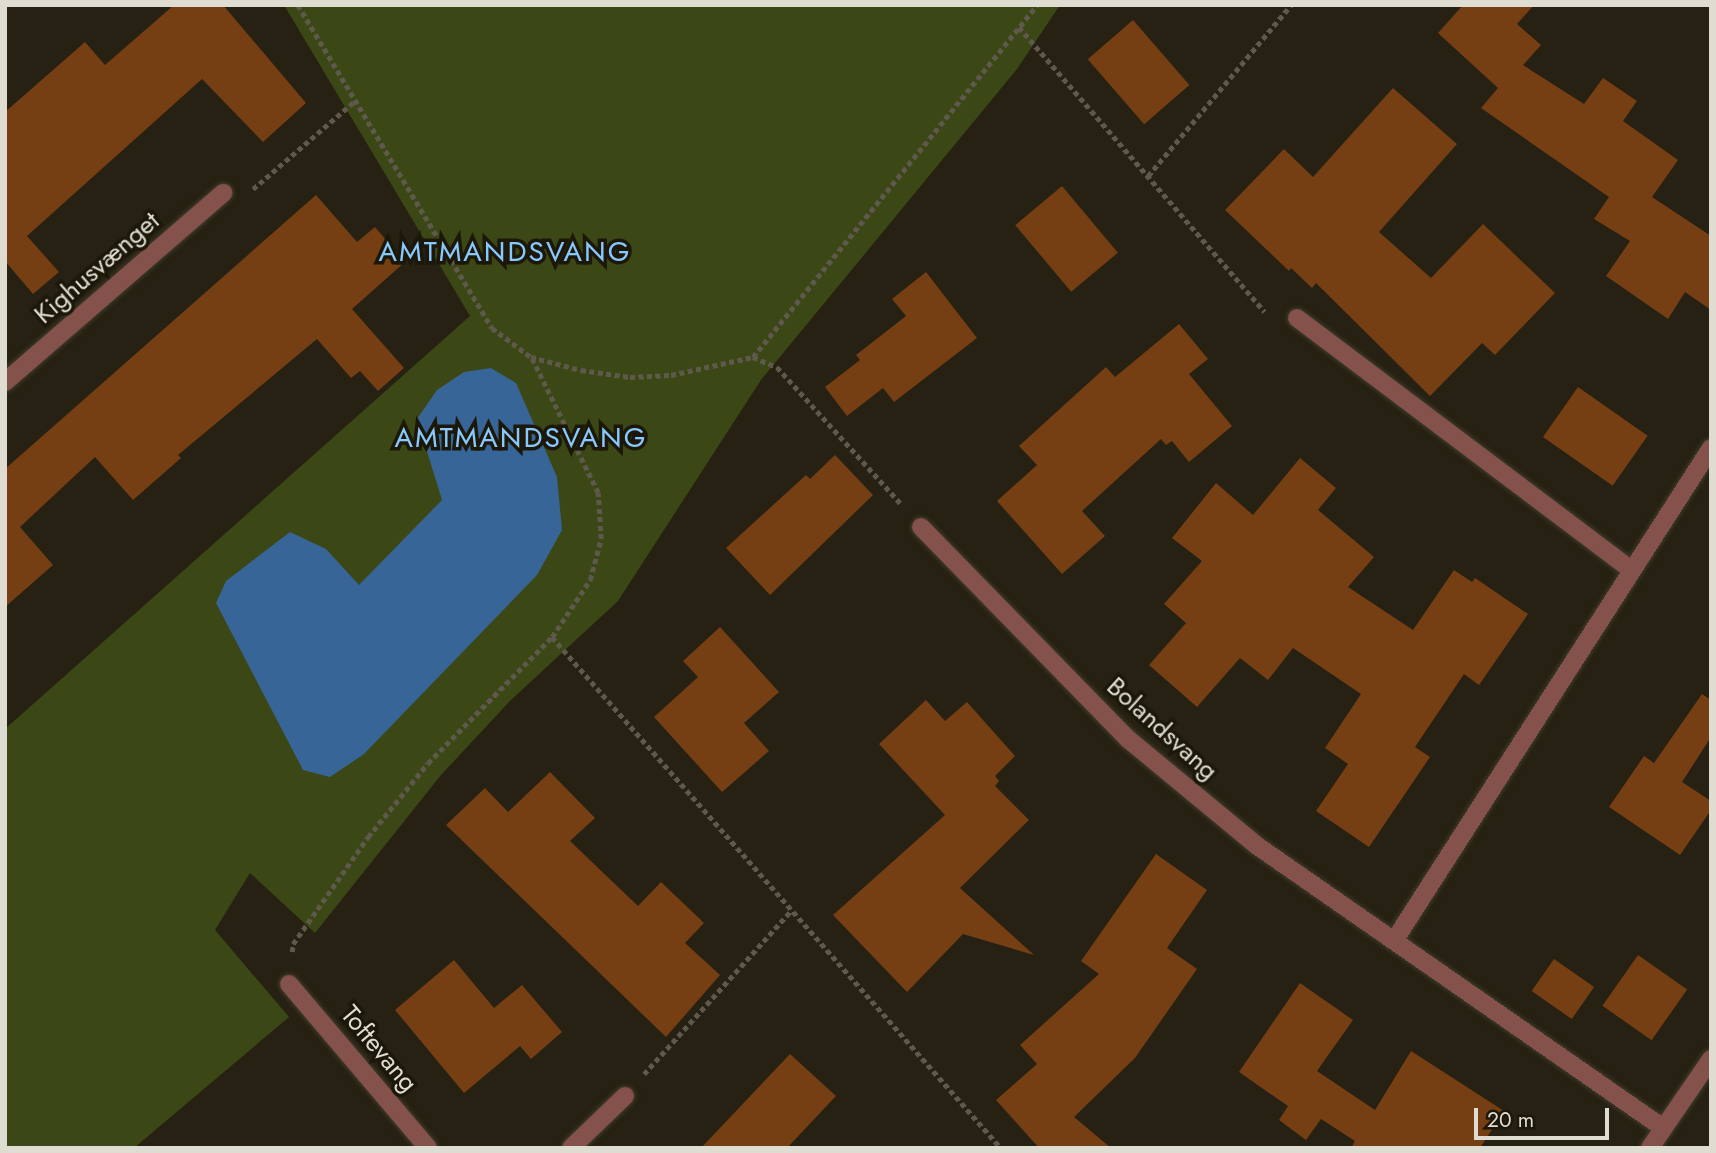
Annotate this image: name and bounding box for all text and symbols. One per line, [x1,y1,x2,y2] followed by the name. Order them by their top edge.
[28,205,166,331] street label: Kighusvænget
[380,235,630,269] district label: AMTMANDSVANG
[396,421,646,455] district label: AMTMANDSVANG
[1100,671,1224,787] street label: Bolandsvang
[334,1000,424,1098] street label: Toftevang
[1478,1094,1613,1138] scale bar
[1487,1105,1534,1135] text: 20 m

